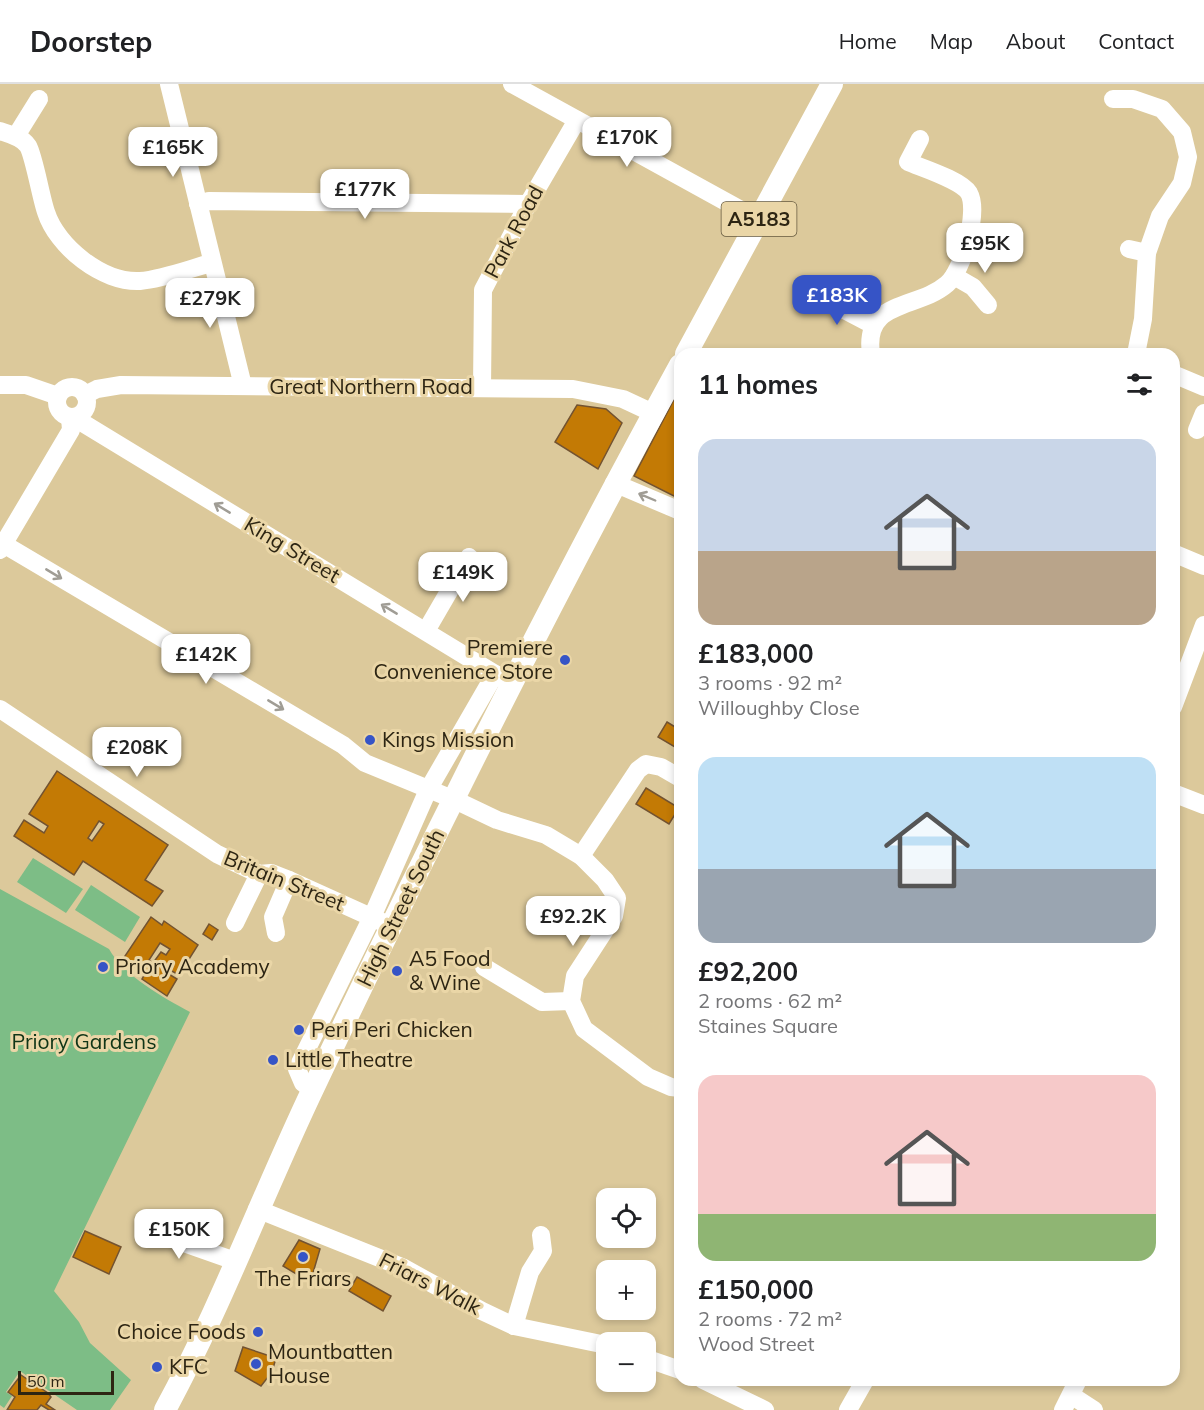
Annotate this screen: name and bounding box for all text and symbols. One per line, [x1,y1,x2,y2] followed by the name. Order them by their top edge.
[30,24,152,59] text: Doorstep
[839,28,897,54] text: Home
[930,28,973,54] text: Map
[1006,28,1065,54] text: About
[1098,28,1174,54] text: Contact
[585,117,669,168] pin: £170K
[596,124,658,149] text: £170K
[131,127,215,178] pin: £165K
[142,134,204,159] text: £165K
[323,169,407,220] pin: £177K
[334,176,396,201] text: £177K
[478,181,548,282] street label: Park Road
[722,202,796,236] road number: A5183
[949,223,1021,274] pin: £95K
[960,230,1010,255] text: £95K
[795,275,879,326] pin: £183K
[168,278,252,329] pin: £279K
[806,282,868,307] text: £183K
[179,285,241,310] text: £279K
[698,368,818,401] text: 11 homes
[1123,368,1156,401] icon: filters
[269,373,473,399] street label: Great Northern Road
[873,478,981,586] icon: home
[638,491,657,502] one-way arrow
[214,502,231,514] one-way arrow
[240,510,345,588] street label: King Street
[421,552,505,603] pin: £149K
[432,559,494,584] text: £149K
[45,568,62,580] one-way arrow
[381,602,398,614] one-way arrow
[164,634,248,685] pin: £142K
[373,634,553,684] place label: Premiere Convenience Store
[698,637,814,670] text: £183,000
[175,641,237,666] text: £142K
[558,653,572,667] marker: Premiere Convenience Store
[698,670,842,695] text: 3 rooms · 92 m²
[698,695,860,720] text: Willoughby Close
[267,700,284,712] one-way arrow
[382,726,514,752] place label: Kings Mission
[95,727,179,778] pin: £208K
[363,733,377,747] marker: Kings Mission
[106,734,168,759] text: £208K
[873,796,981,904] icon: home
[351,825,449,991] street label: High Street South
[220,844,348,916] street label: Britain Street
[524,896,622,947] pin: £92.2K
[540,903,606,928] text: £92.2K
[409,945,491,995] place label: A5 Food & Wine
[115,953,270,979] place label: Priory Academy
[698,955,798,988] text: £92,200
[96,960,110,974] marker: Priory Academy
[390,964,404,978] marker: A5 Food & Wine
[698,988,842,1013] text: 2 rooms · 62 m²
[698,1013,838,1038] text: Staines Square
[311,1016,473,1042] place label: Peri Peri Chicken
[292,1023,306,1037] marker: Peri Peri Chicken
[11,1028,157,1054] park label: Priory Gardens
[285,1046,413,1072] place label: Little Theatre
[266,1053,280,1067] marker: Little Theatre
[873,1114,981,1222] icon: home
[596,1188,656,1392] map controls
[596,1188,656,1248] button: locate
[137,1209,221,1260] pin: £150K
[148,1216,210,1241] text: £150K
[375,1246,486,1320] street label: Friars Walk
[296,1250,310,1264] marker: The Friars
[596,1260,656,1320] button: +
[255,1265,351,1291] place label: The Friars
[698,1273,814,1306] text: £150,000
[698,1306,842,1331] text: 2 rooms · 72 m²
[117,1318,246,1344] place label: Choice Foods
[251,1325,265,1339] marker: Choice Foods
[698,1331,814,1356] text: Wood Street
[596,1332,656,1392] button: −
[268,1338,393,1388] place label: Mountbatten House
[169,1353,208,1379] place label: KFC
[249,1357,263,1371] marker: Mountbatten House
[150,1360,164,1374] marker: KFC
[18,1368,114,1396] scale bar
[27,1371,64,1391] text: 50 m

